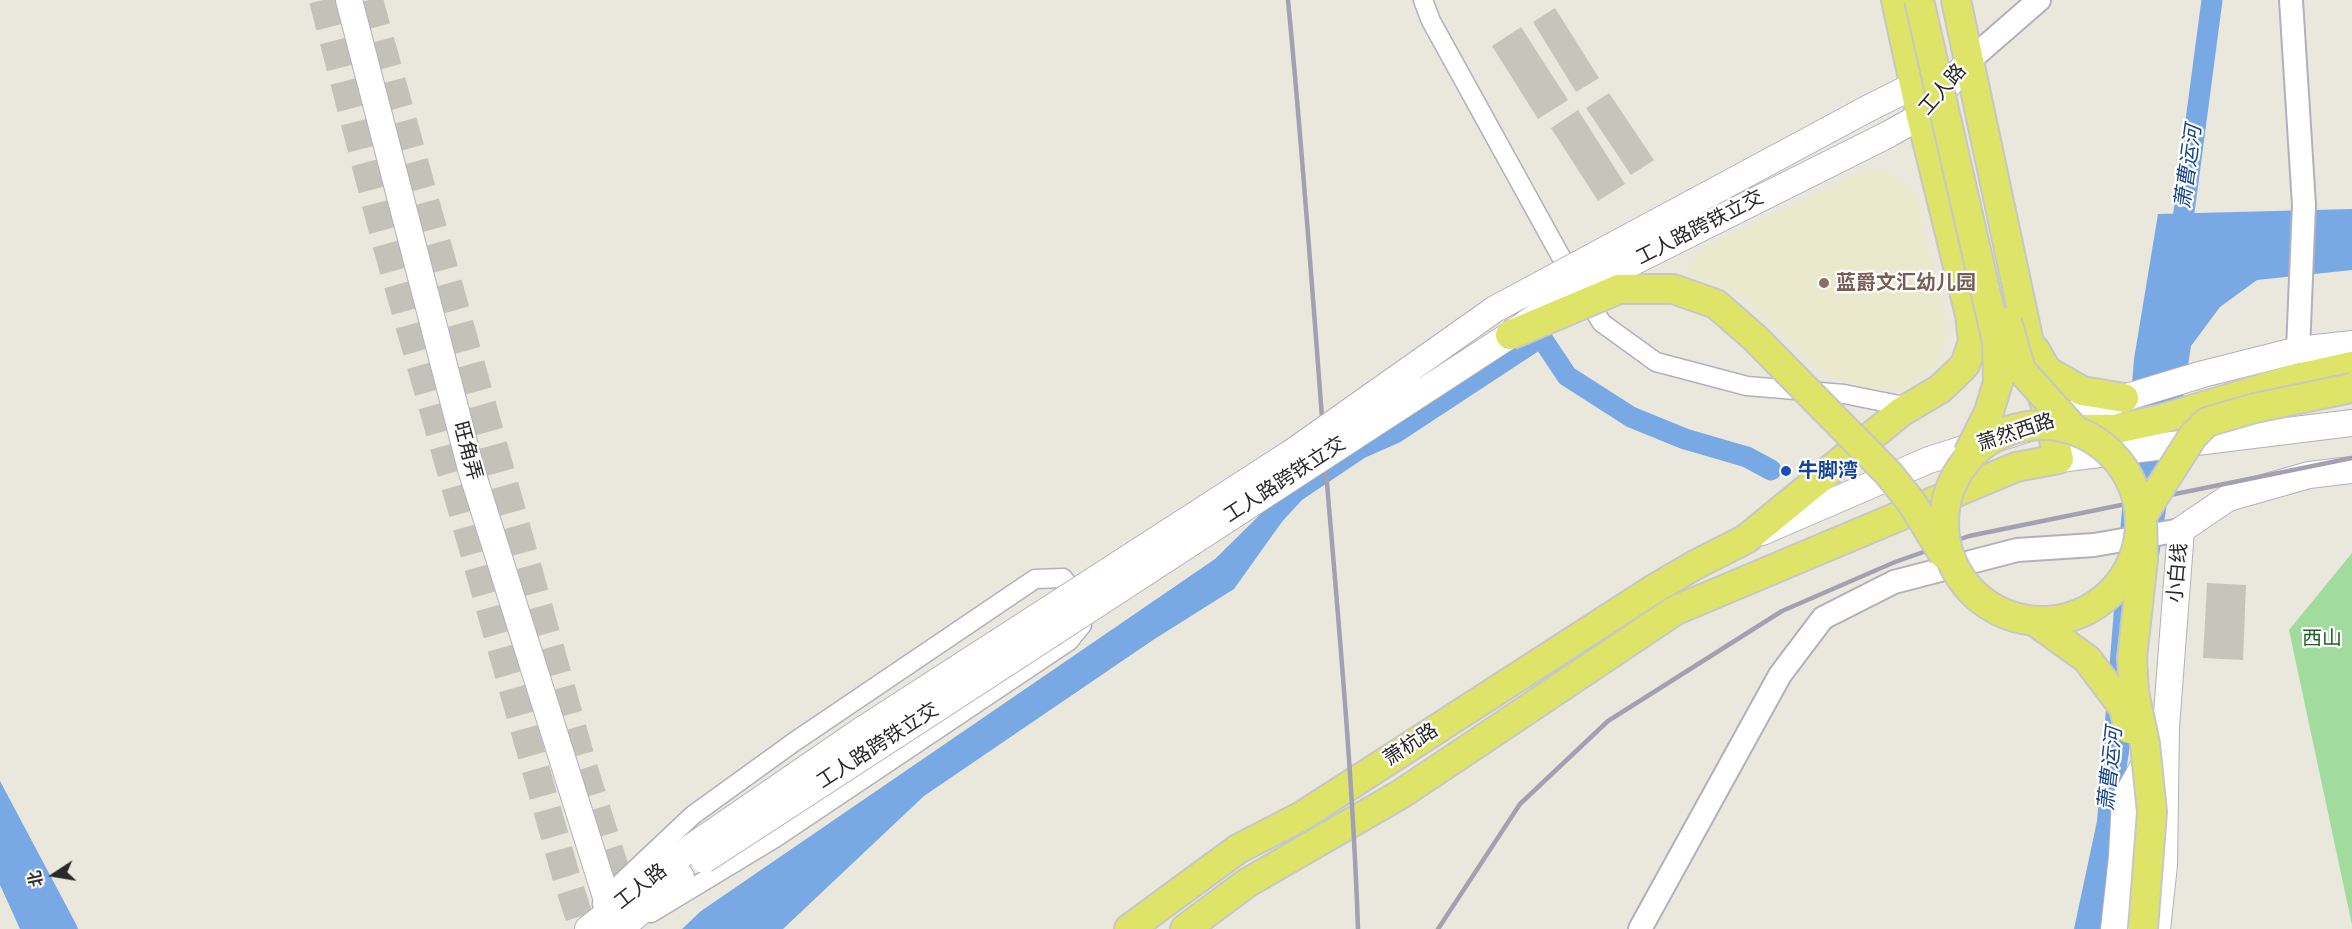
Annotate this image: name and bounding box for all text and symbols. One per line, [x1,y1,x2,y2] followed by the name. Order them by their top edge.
[1914,59,1972,121] street label: 工人路
[2171,124,2207,210] water label: 萧曹运河
[1632,186,1768,270] street label: 工人路跨铁立交
[1836,271,1976,295] place label: 蓝爵文汇幼儿园
[1817,276,1831,290] marker: 蓝爵文汇幼儿园
[1974,409,2058,457] street label: 萧然西路
[448,419,486,483] street label: 旺角弄
[1220,432,1350,528] street label: 工人路跨铁立交
[1798,459,1858,483] place label: 牛脚湾
[1779,464,1793,478] marker: 牛脚湾
[2163,542,2193,604] street label: 小白线
[2302,627,2342,651] park label: 西山
[813,698,943,794] street label: 工人路跨铁立交
[1379,719,1443,771] street label: 萧杭路
[2094,726,2128,812] water label: 萧曹运河
[24,845,84,905] north arrow
[610,859,672,915] street label: 工人路
[25,869,47,889] text: 北

